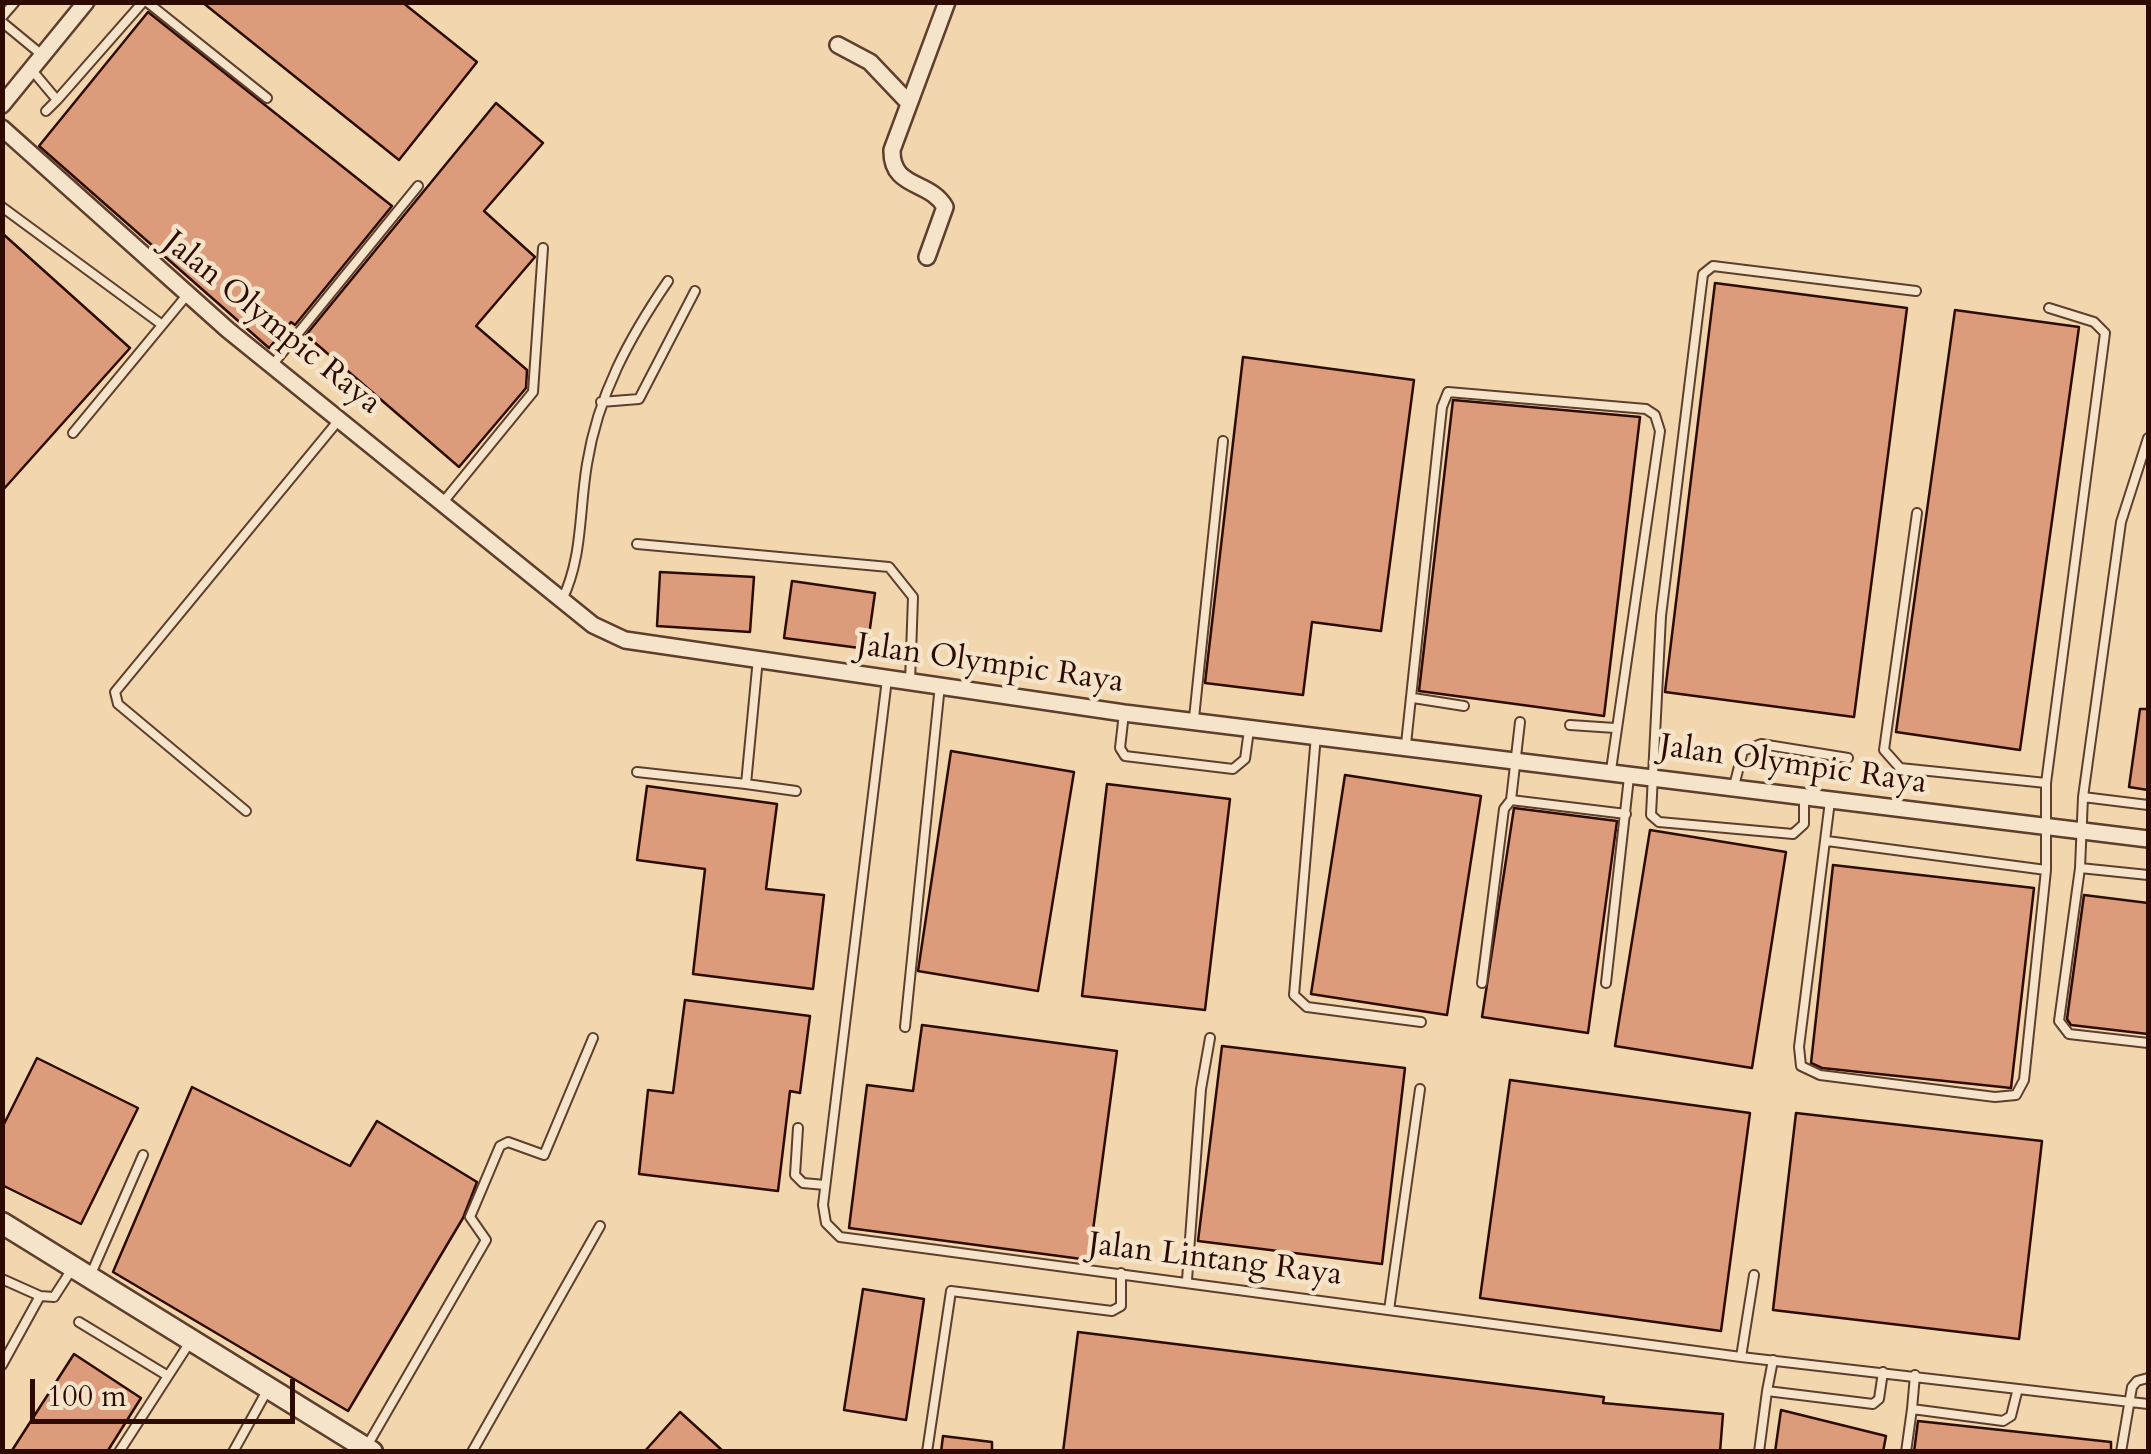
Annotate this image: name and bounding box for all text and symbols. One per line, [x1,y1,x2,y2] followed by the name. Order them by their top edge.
[154,224,388,424] street label: Jalan Olympic Raya
[854,627,1126,703] street label: Jalan Olympic Raya
[1657,728,1929,804] street label: Jalan Olympic Raya
[1086,1226,1344,1296] street label: Jalan Lintang Raya
[35,1359,300,1421] scale bar
[47,1376,127,1417] text: 100 m

